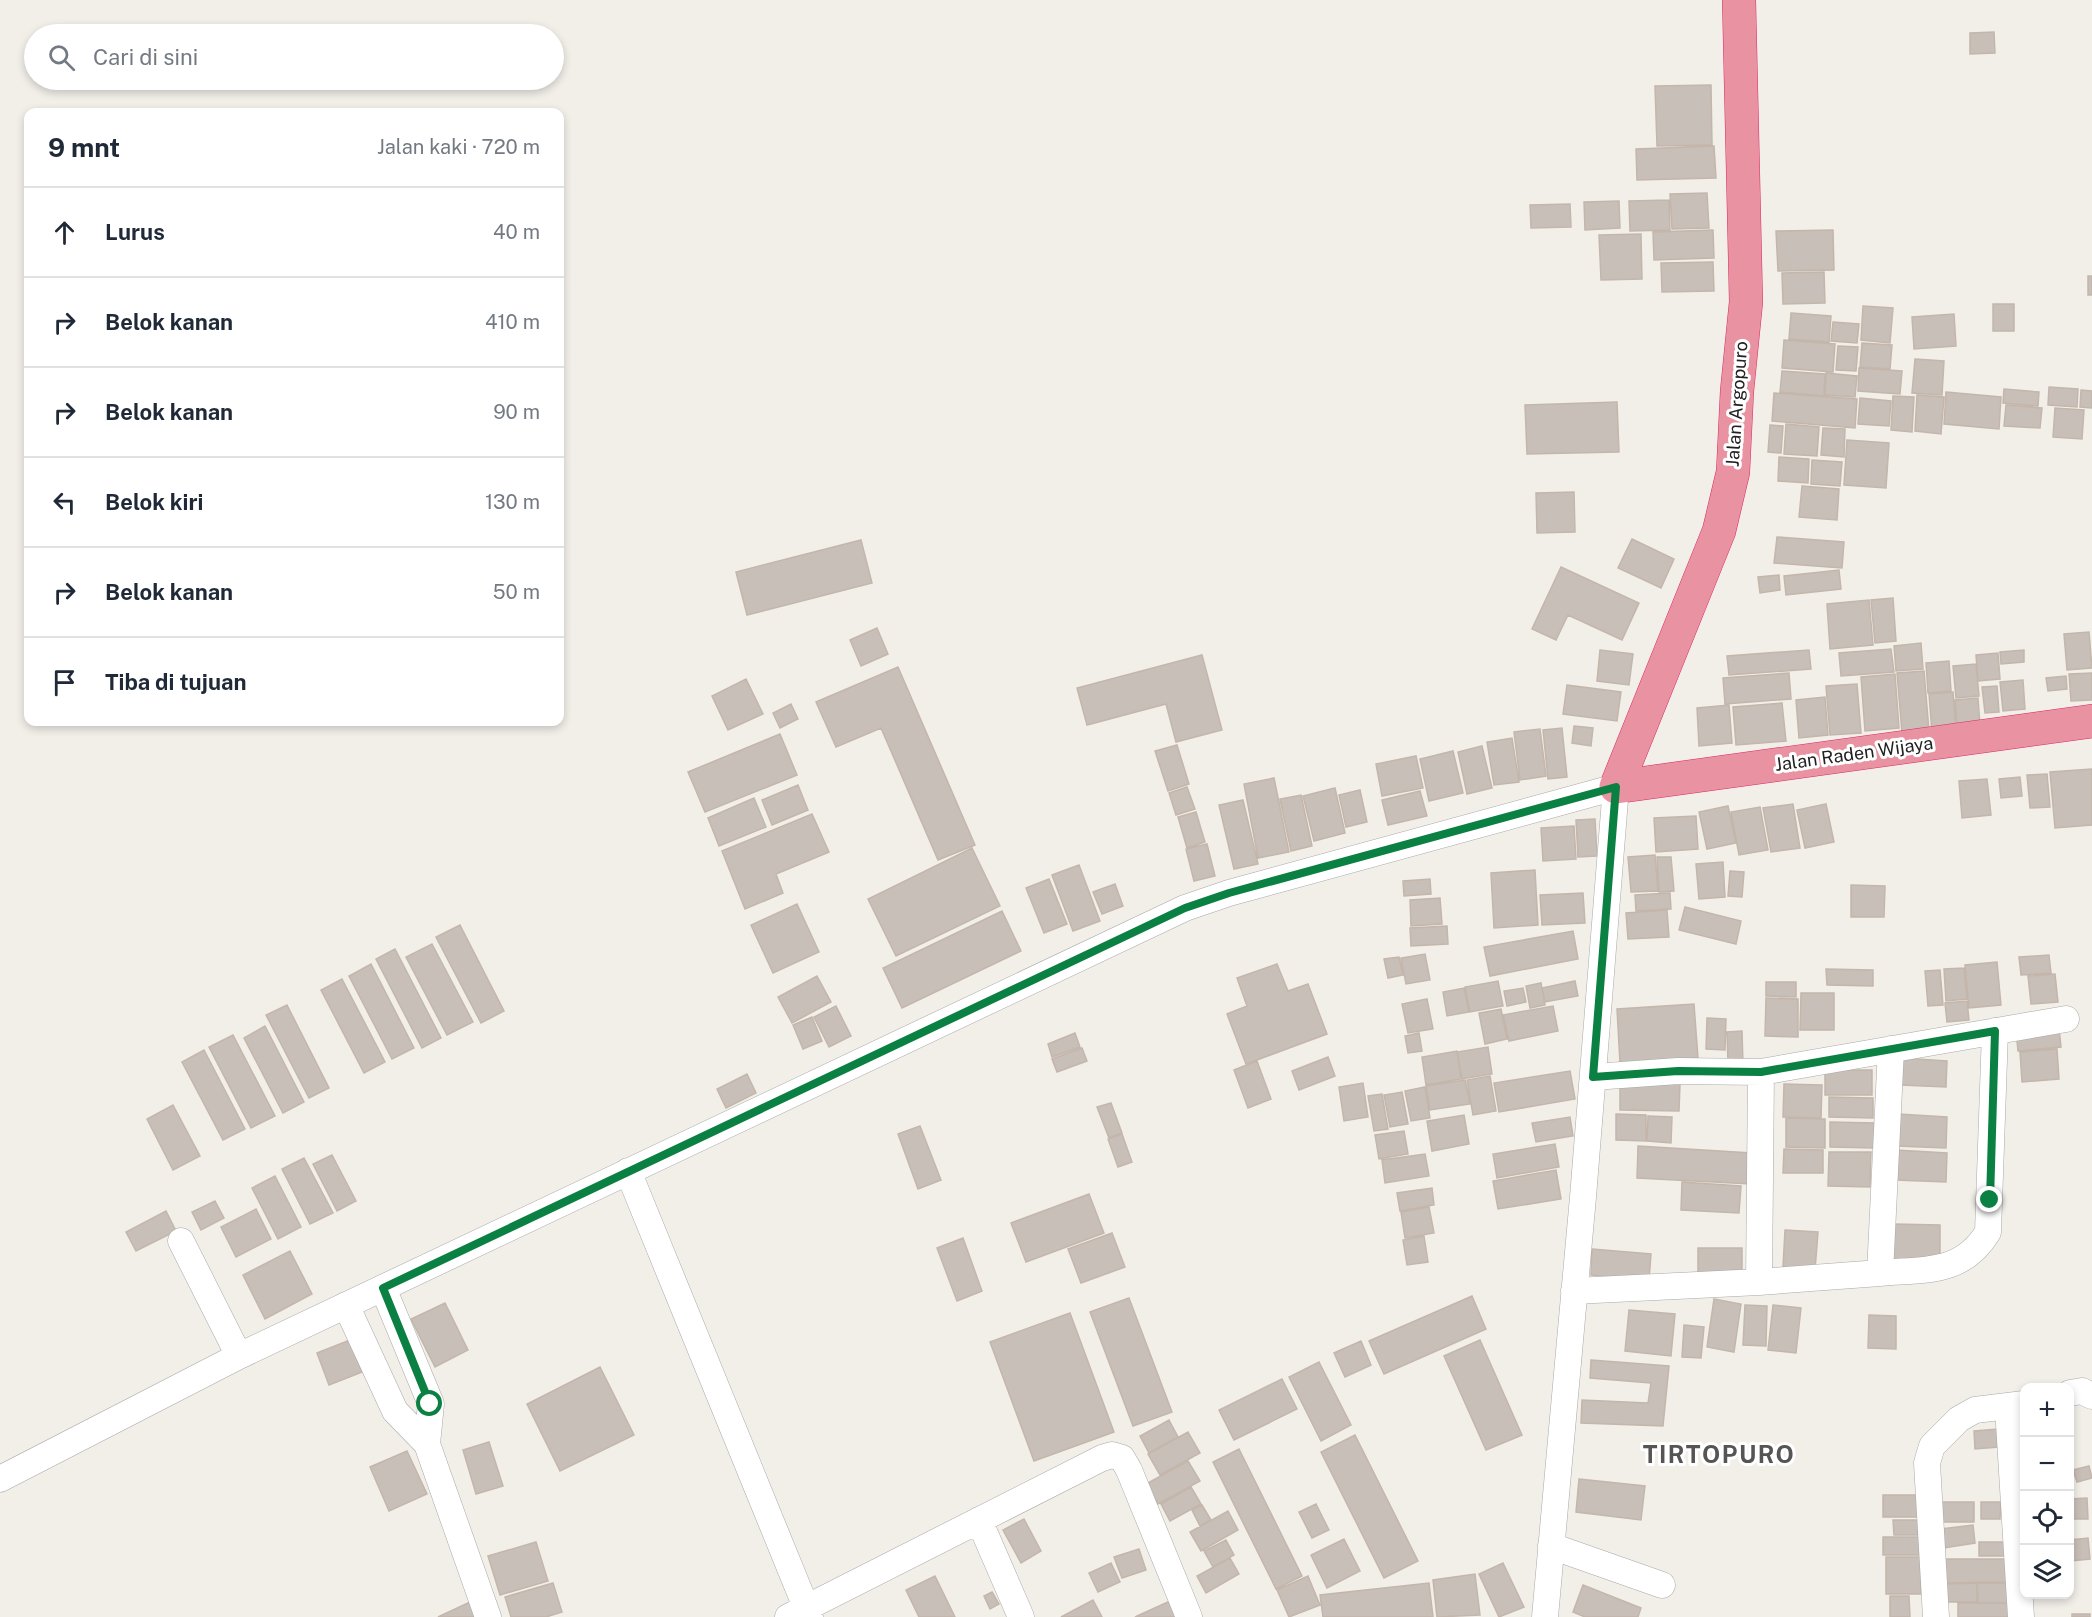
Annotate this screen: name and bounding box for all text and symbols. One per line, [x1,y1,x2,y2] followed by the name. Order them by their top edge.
[24,24,564,90] search box
[45,41,78,74] icon: search
[93,44,198,70] text: Cari di sini
[48,132,120,163] text: 9 mnt
[377,135,540,159] text: Jalan kaki · 720 m
[48,216,81,249] icon: ahead
[105,219,165,245] text: Lurus
[493,220,540,244] text: 40 m
[48,306,81,339] icon: right
[105,309,233,335] text: Belok kanan
[485,310,540,334] text: 410 m
[1722,340,1751,468] street label: Jalan Argopuro
[48,396,81,429] icon: right
[105,399,233,425] text: Belok kanan
[493,400,540,424] text: 90 m
[48,486,81,519] icon: left
[105,489,203,515] text: Belok kiri
[485,490,540,514] text: 130 m
[48,576,81,609] icon: right
[105,579,233,605] text: Belok kanan
[493,580,540,604] text: 50 m
[48,666,81,699] icon: arrive
[105,669,246,695] text: Tiba di tujuan
[1773,732,1934,775] street label: Jalan Raden Wijaya
[1976,1186,2002,1212] route end
[2020,1383,2074,1599] map controls
[2020,1383,2074,1437] button: +
[416,1390,442,1416] route start
[2020,1437,2074,1491] button: −
[1643,1440,1795,1468] district label: TIRTOPURO
[2020,1491,2074,1545] button: locate
[2020,1545,2074,1599] button: layers

